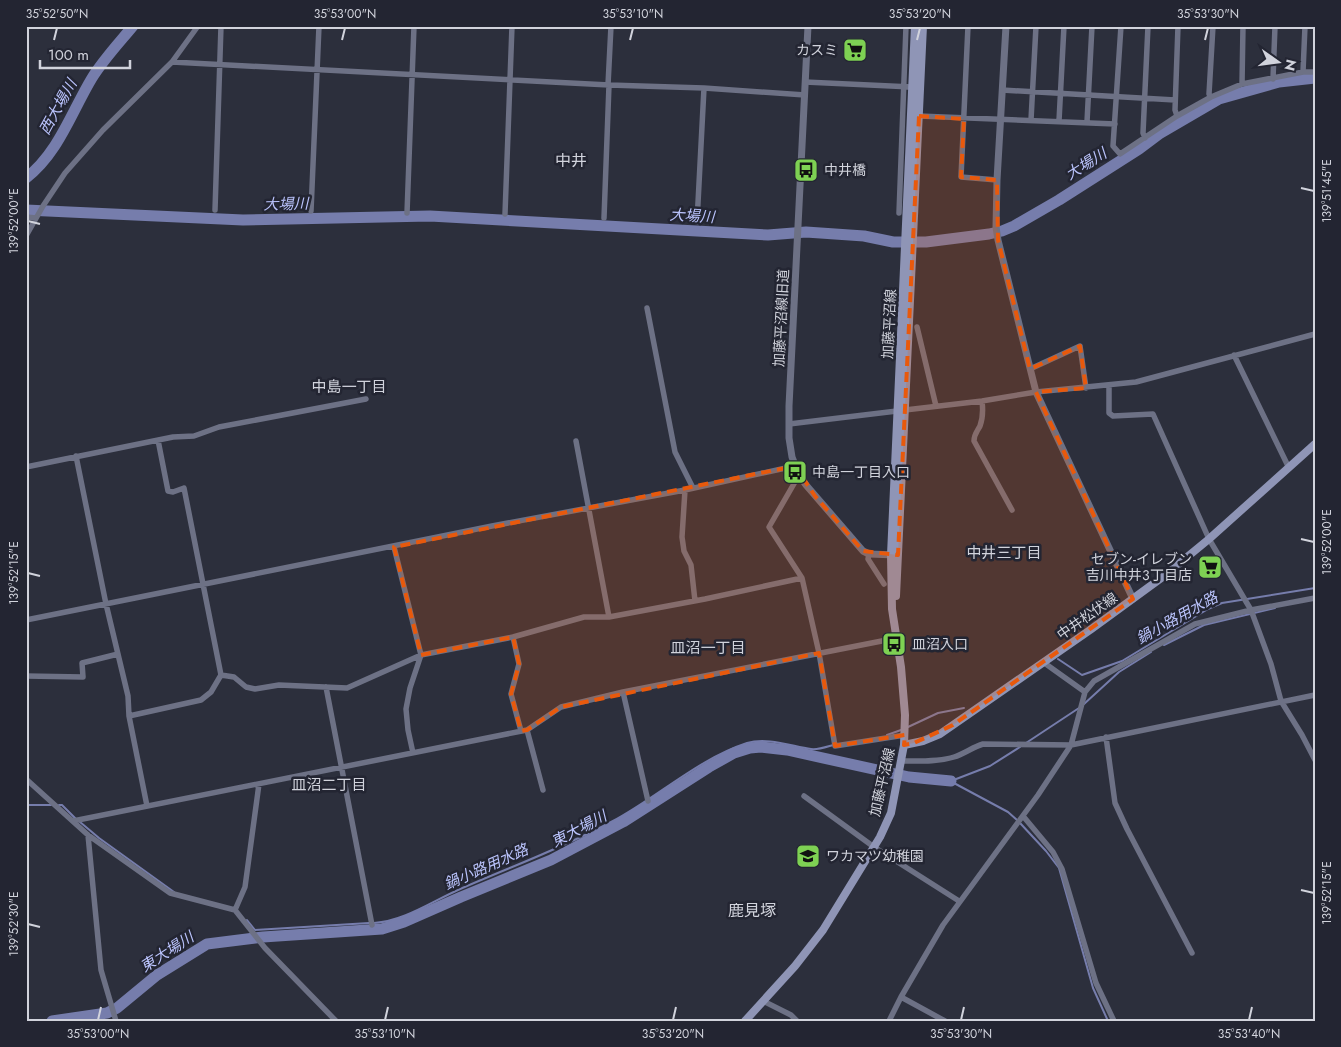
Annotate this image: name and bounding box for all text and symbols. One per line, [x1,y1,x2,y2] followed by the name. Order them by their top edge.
[26,5,88,23] text: 35°52'50"N
[314,5,376,23] text: 35°53'00"N
[603,5,663,23] text: 35°53'10"N
[889,5,951,23] text: 35°53'20"N
[1177,5,1239,23] text: 35°53'30"N
[842,37,868,63] supermarket icon: カスミ
[40,38,130,70] scale bar
[1254,38,1304,88] north arrow
[796,40,838,60] place label: カスミ
[48,44,89,66] text: 100 m
[1280,57,1302,73] text: N
[34,74,83,139] water label: 西大場川
[1061,142,1113,185] water label: 大場川
[555,149,587,172] district label: 中井
[793,157,819,183] bus stop icon: 中井橋
[1318,159,1336,223] text: 139°51'45"E
[824,160,866,180] place label: 中井橋
[5,188,23,254] text: 139°52'00"E
[263,193,311,215] water label: 大場川
[669,204,717,228] water label: 大場川
[768,269,794,367] street label: 加藤平沼線旧道
[877,289,901,359] street label: 加藤平沼線
[311,376,387,398] district label: 中島一丁目
[782,459,808,485] bus stop icon: 中島一丁目入口
[812,462,910,482] place label: 中島一丁目入口
[1318,509,1336,575] text: 139°52'00"E
[5,541,23,605] text: 139°52'15"E
[966,542,1042,564] district label: 中井三丁目
[1086,549,1192,585] place label: セブン-イレブン 吉川中井３丁目店
[1197,554,1223,580] supermarket icon: セブン-イレブン 吉川中井３丁目店
[1132,586,1223,649] water label: 鍋小路用水路
[1053,588,1121,644] street label: 中井松伏線
[881,631,907,657] bus stop icon: 皿沼入口
[912,634,968,654] place label: 皿沼入口
[670,637,746,659] district label: 皿沼一丁目
[864,746,900,818] street label: 加藤平沼線
[291,774,367,796] district label: 皿沼二丁目
[547,804,612,853] water label: 東大場川
[440,838,533,895] water label: 鍋小路用水路
[795,843,821,869] school or university icon: ワカマツ幼稚園
[826,846,924,866] place label: ワカマツ幼稚園
[1318,861,1336,925] text: 139°52'15"E
[5,891,23,957] text: 139°52'30"E
[728,899,776,922] district label: 鹿見塚
[136,925,200,978] water label: 東大場川
[67,1025,129,1043] text: 35°53'00"N
[355,1025,415,1043] text: 35°53'10"N
[642,1025,704,1043] text: 35°53'20"N
[930,1025,992,1043] text: 35°53'30"N
[1218,1025,1280,1043] text: 35°53'40"N

